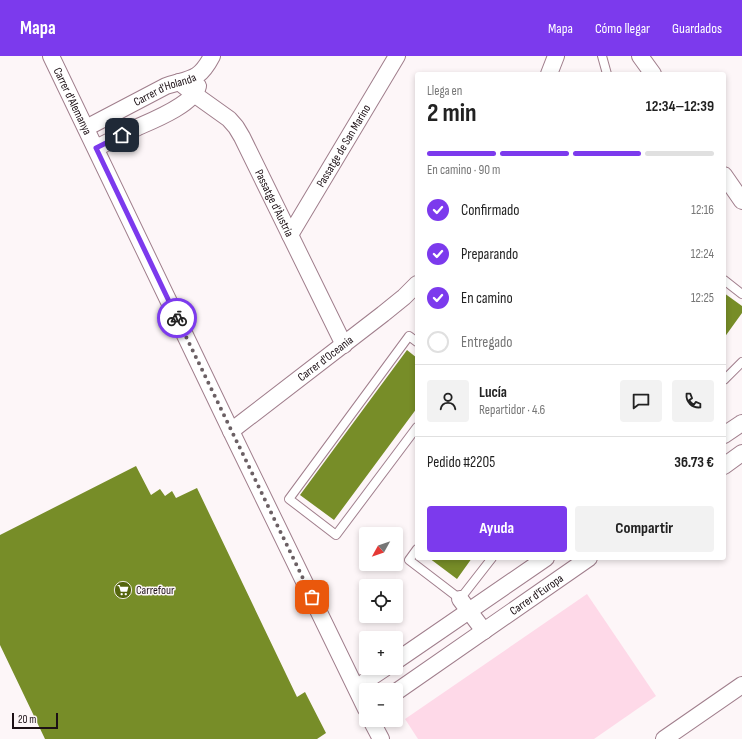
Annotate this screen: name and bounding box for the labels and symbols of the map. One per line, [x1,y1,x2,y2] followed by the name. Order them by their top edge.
[50,65,95,138] street label: Carrer d'Alemanya
[131,70,199,109] street label: Carrer d'Holanda
[313,102,374,190] street label: Passatge de San Marino
[105,118,139,152] pin
[252,167,297,239] street label: Passatge d'Àustria
[157,298,197,338] courier
[294,332,356,385] street label: Carrer d'Oceania
[359,527,403,571] north arrow
[507,570,566,618] street label: Carrer d'Europa
[113,580,133,600] supermarket icon: Carrefour
[295,580,329,614] pin
[136,583,175,598] place label: Carrefour
[12,711,58,730] scale bar

